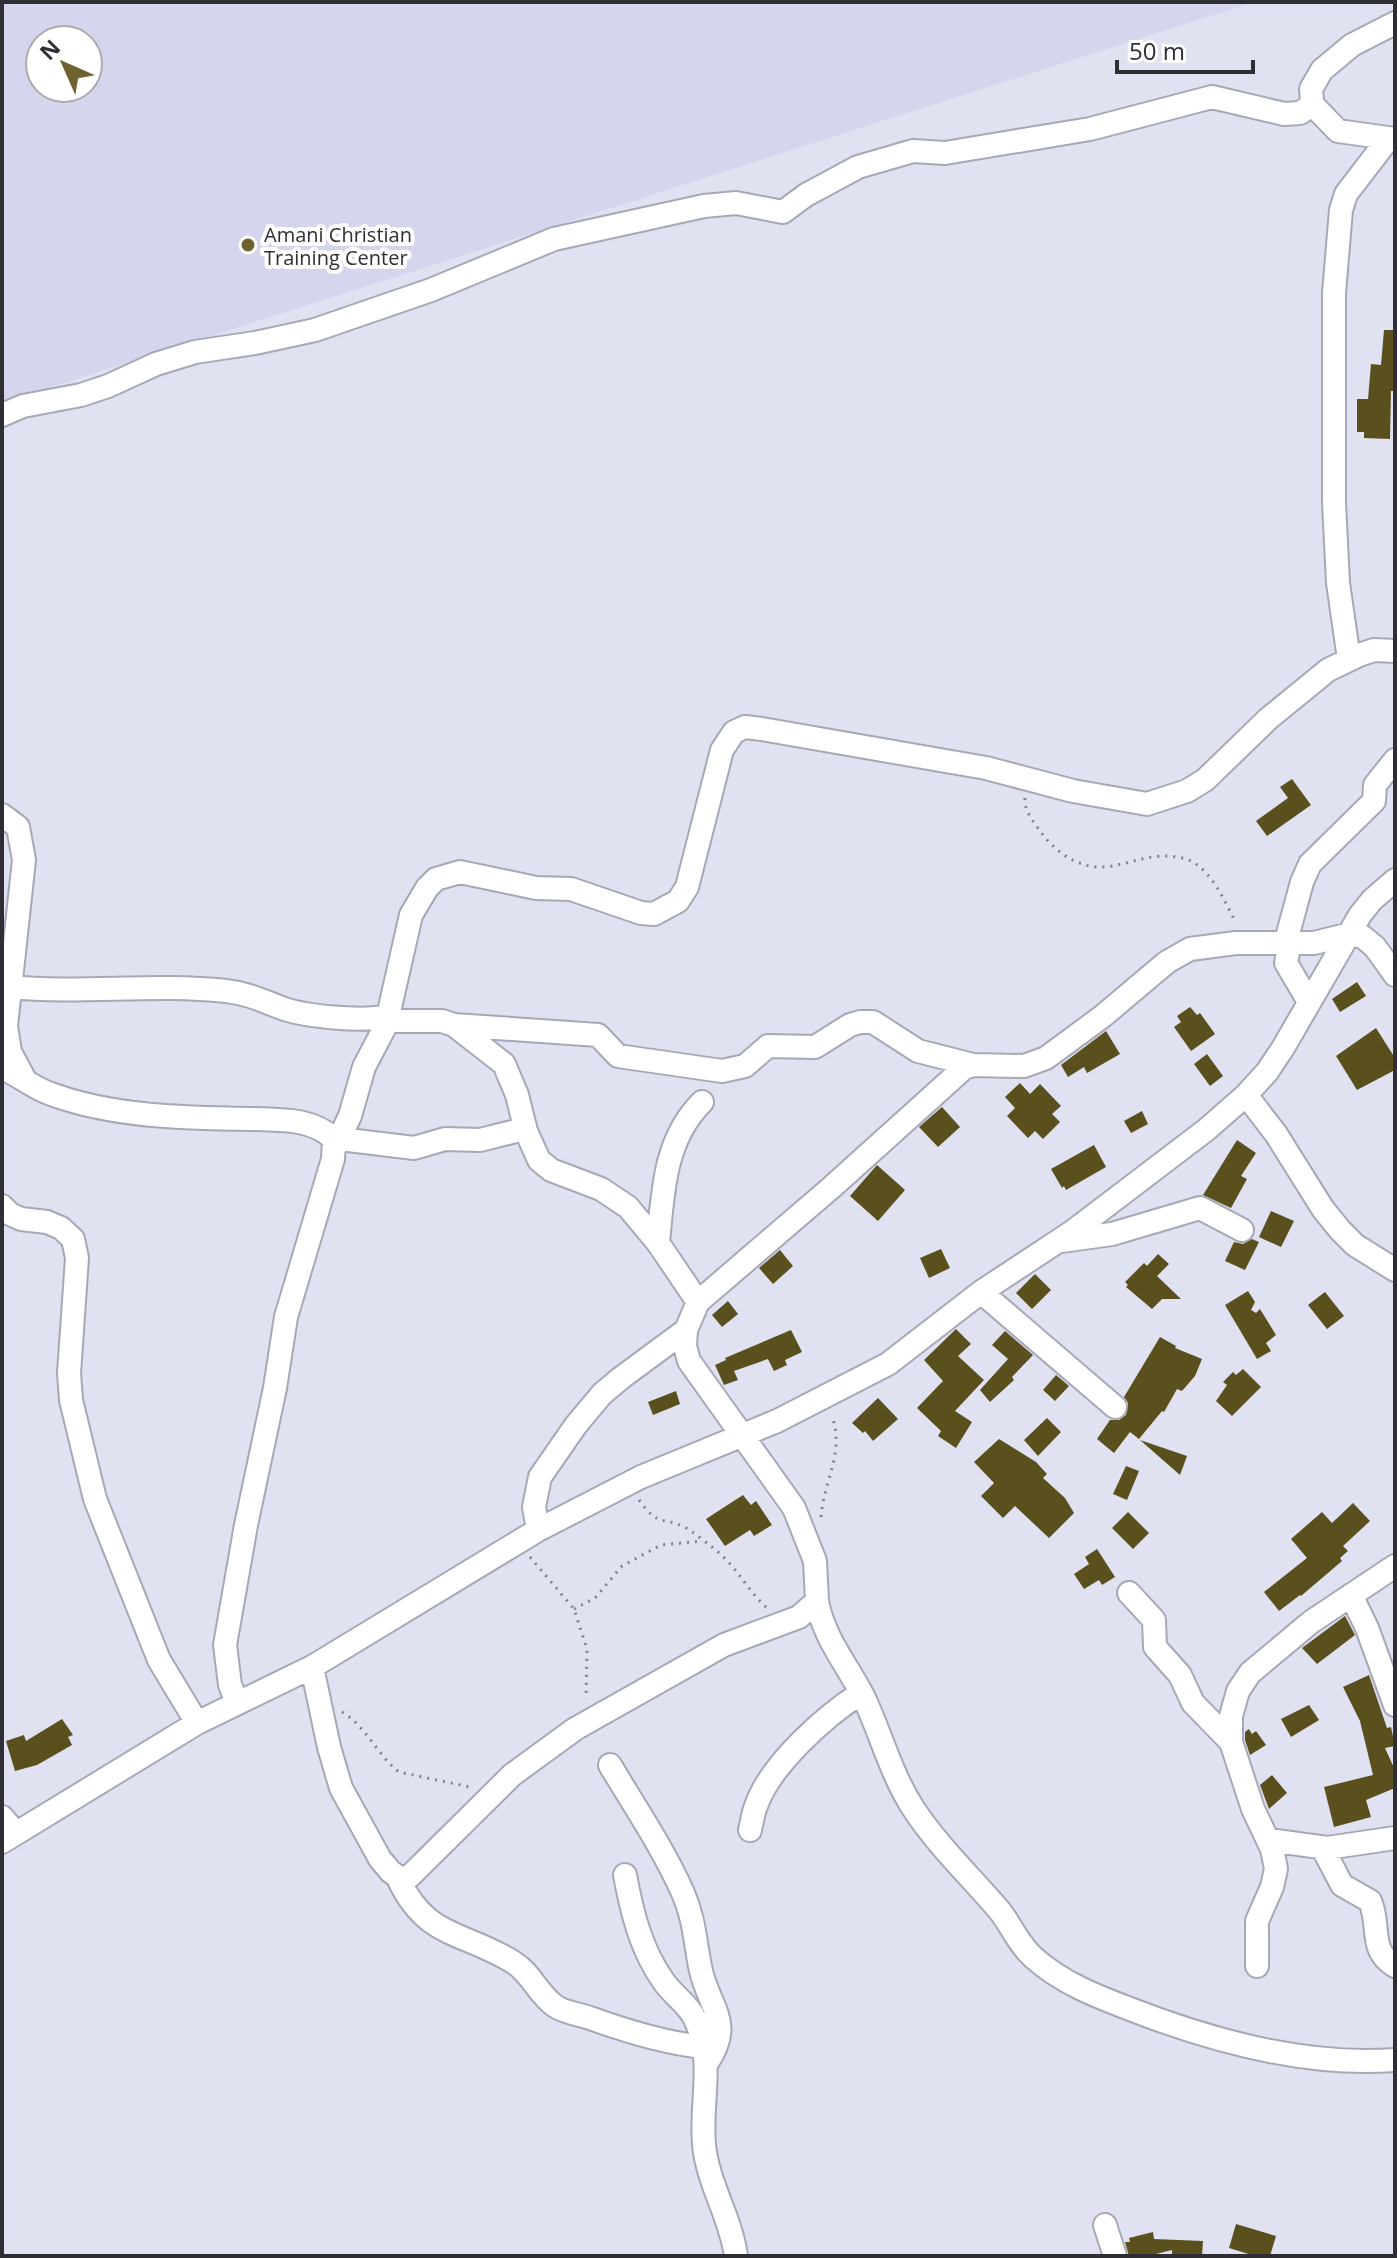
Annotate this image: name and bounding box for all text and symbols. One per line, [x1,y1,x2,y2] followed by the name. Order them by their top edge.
[24,24,104,104] north arrow
[1117,24,1253,74] scale bar
[32,32,66,66] text: N
[1129,34,1185,67] text: 50 m
[264,221,412,271] place label: Amani Christian Training Center
[239,236,257,254] marker: Amani Christian Training Center

